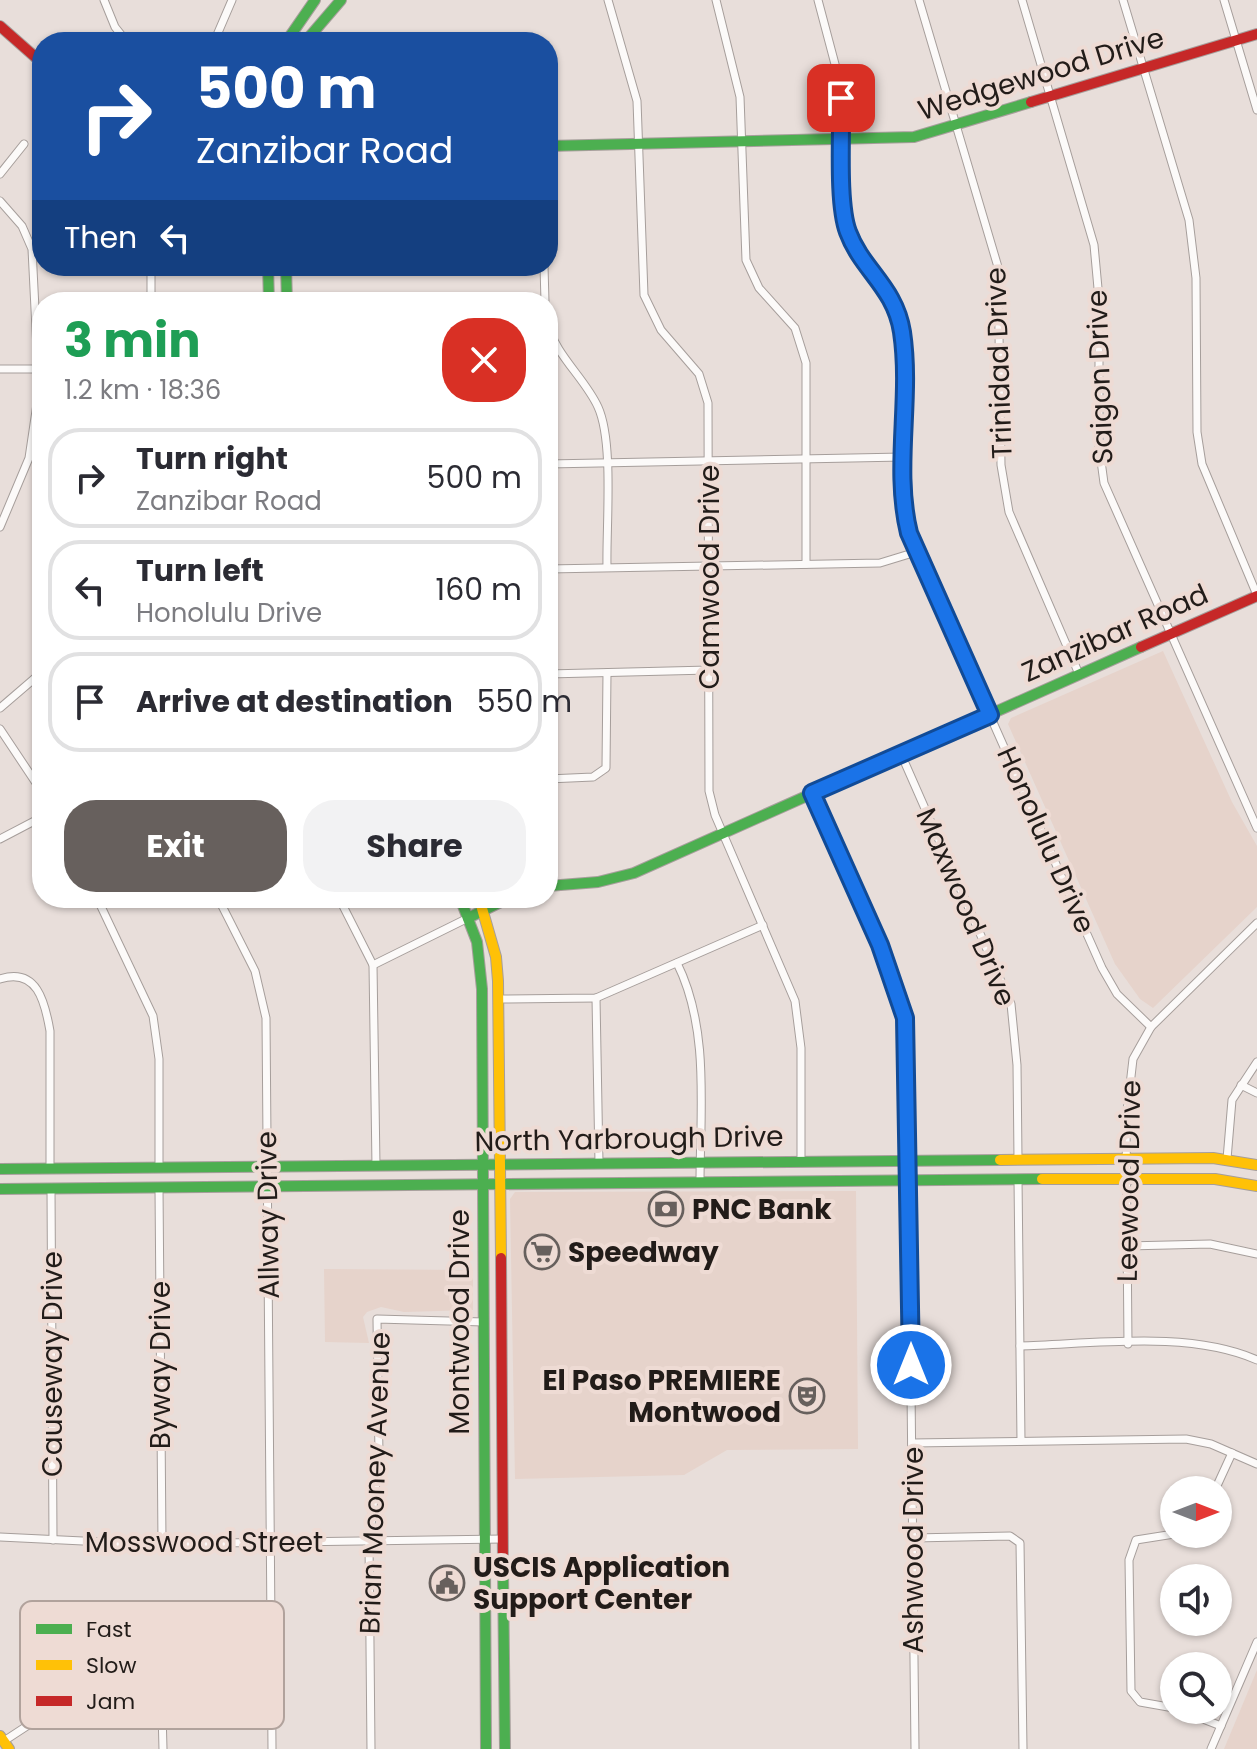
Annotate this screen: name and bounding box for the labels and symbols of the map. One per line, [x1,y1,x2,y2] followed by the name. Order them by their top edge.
[913,18,1169,130] street label: Wedgewood Drive
[807,64,875,132] pin
[976,267,1022,459] street label: Trinidad Drive
[1077,289,1123,465] street label: Saigon Drive
[690,465,729,689] street label: Camwood Drive
[1016,574,1214,692] street label: Zanzibar Road
[987,741,1105,939] street label: Honolulu Drive
[907,802,1025,1012] street label: Maxwood Drive
[1108,1080,1150,1282] street label: Leewood Drive
[474,1117,784,1161] street label: North Yarbrough Drive
[247,1131,289,1299] street label: Allway Drive
[647,1190,685,1228] bank icon: PNC Bank
[692,1190,832,1229] place label: PNC Bank
[440,1209,479,1435] street label: Montwood Drive
[523,1233,561,1271] supermarket icon: Speedway
[568,1233,719,1272] place label: Speedway
[33,1251,72,1477] street label: Causeway Drive
[141,1281,180,1449] street label: Byway Drive
[869,1323,953,1407] position arrow
[350,1331,400,1635] street label: Brian Mooney Avenue
[542,1361,781,1432] place label: El Paso PREMIERE Montwood
[788,1377,826,1415] theatre icon: El Paso PREMIERE Montwood
[894,1447,933,1653] street label: Ashwood Drive
[1160,1476,1232,1548] north arrow
[85,1523,323,1562] street label: Mosswood Street
[473,1548,730,1619] place label: USCIS Application Support Center
[428,1564,466,1602] public building icon: USCIS Application Support Center
[20,1601,284,1729] legend
[86,1614,131,1645] text: Fast
[86,1650,136,1681] text: Slow
[86,1686,135,1717] text: Jam

